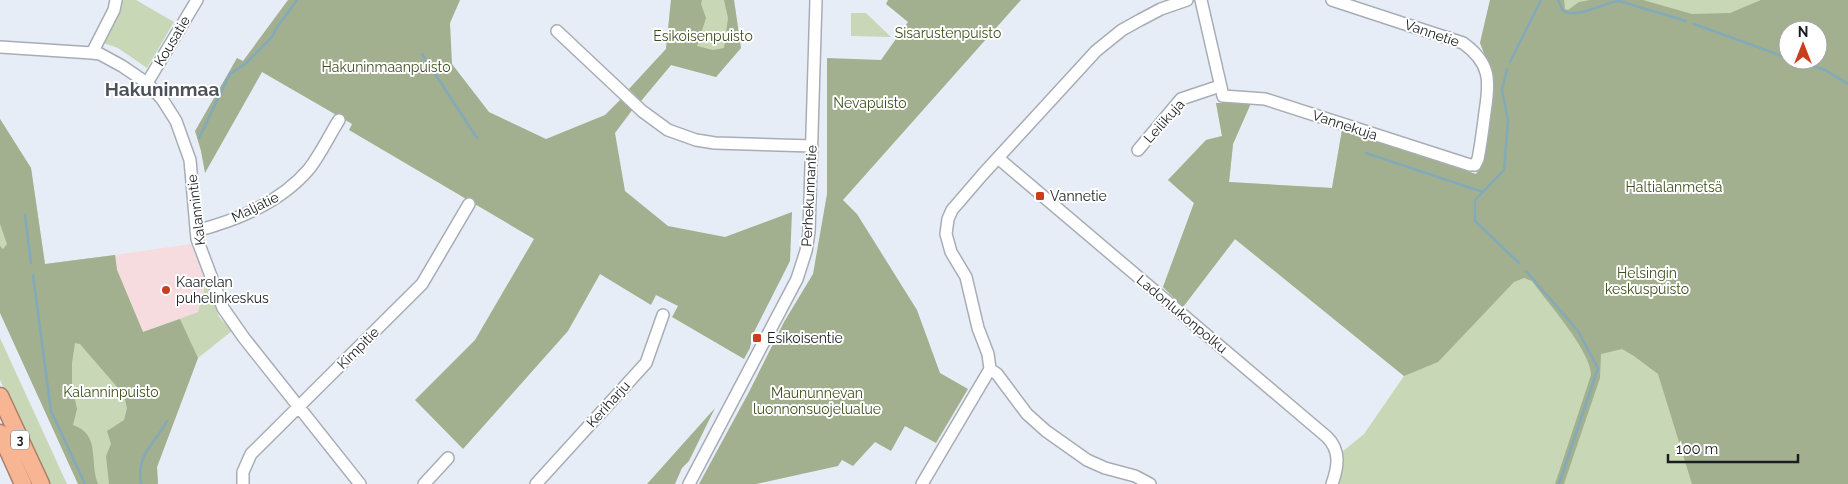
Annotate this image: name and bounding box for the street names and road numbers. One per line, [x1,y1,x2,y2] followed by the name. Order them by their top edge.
[151,13,193,69] street label: Kousatie
[1403,16,1461,50] street label: Vannetie
[1140,96,1188,146] street label: Leilikuja
[1310,107,1380,143] street label: Vannekuja
[798,145,820,247] street label: Perhekunnantie
[184,174,208,246] street label: Kalannintie
[229,189,281,225] street label: Maljatie
[1134,271,1230,357] street label: Ladonlukonpolku
[334,324,382,372] street label: Kimpitie
[583,377,633,431] street label: Keriharju
[11,430,29,450] road number: 3

